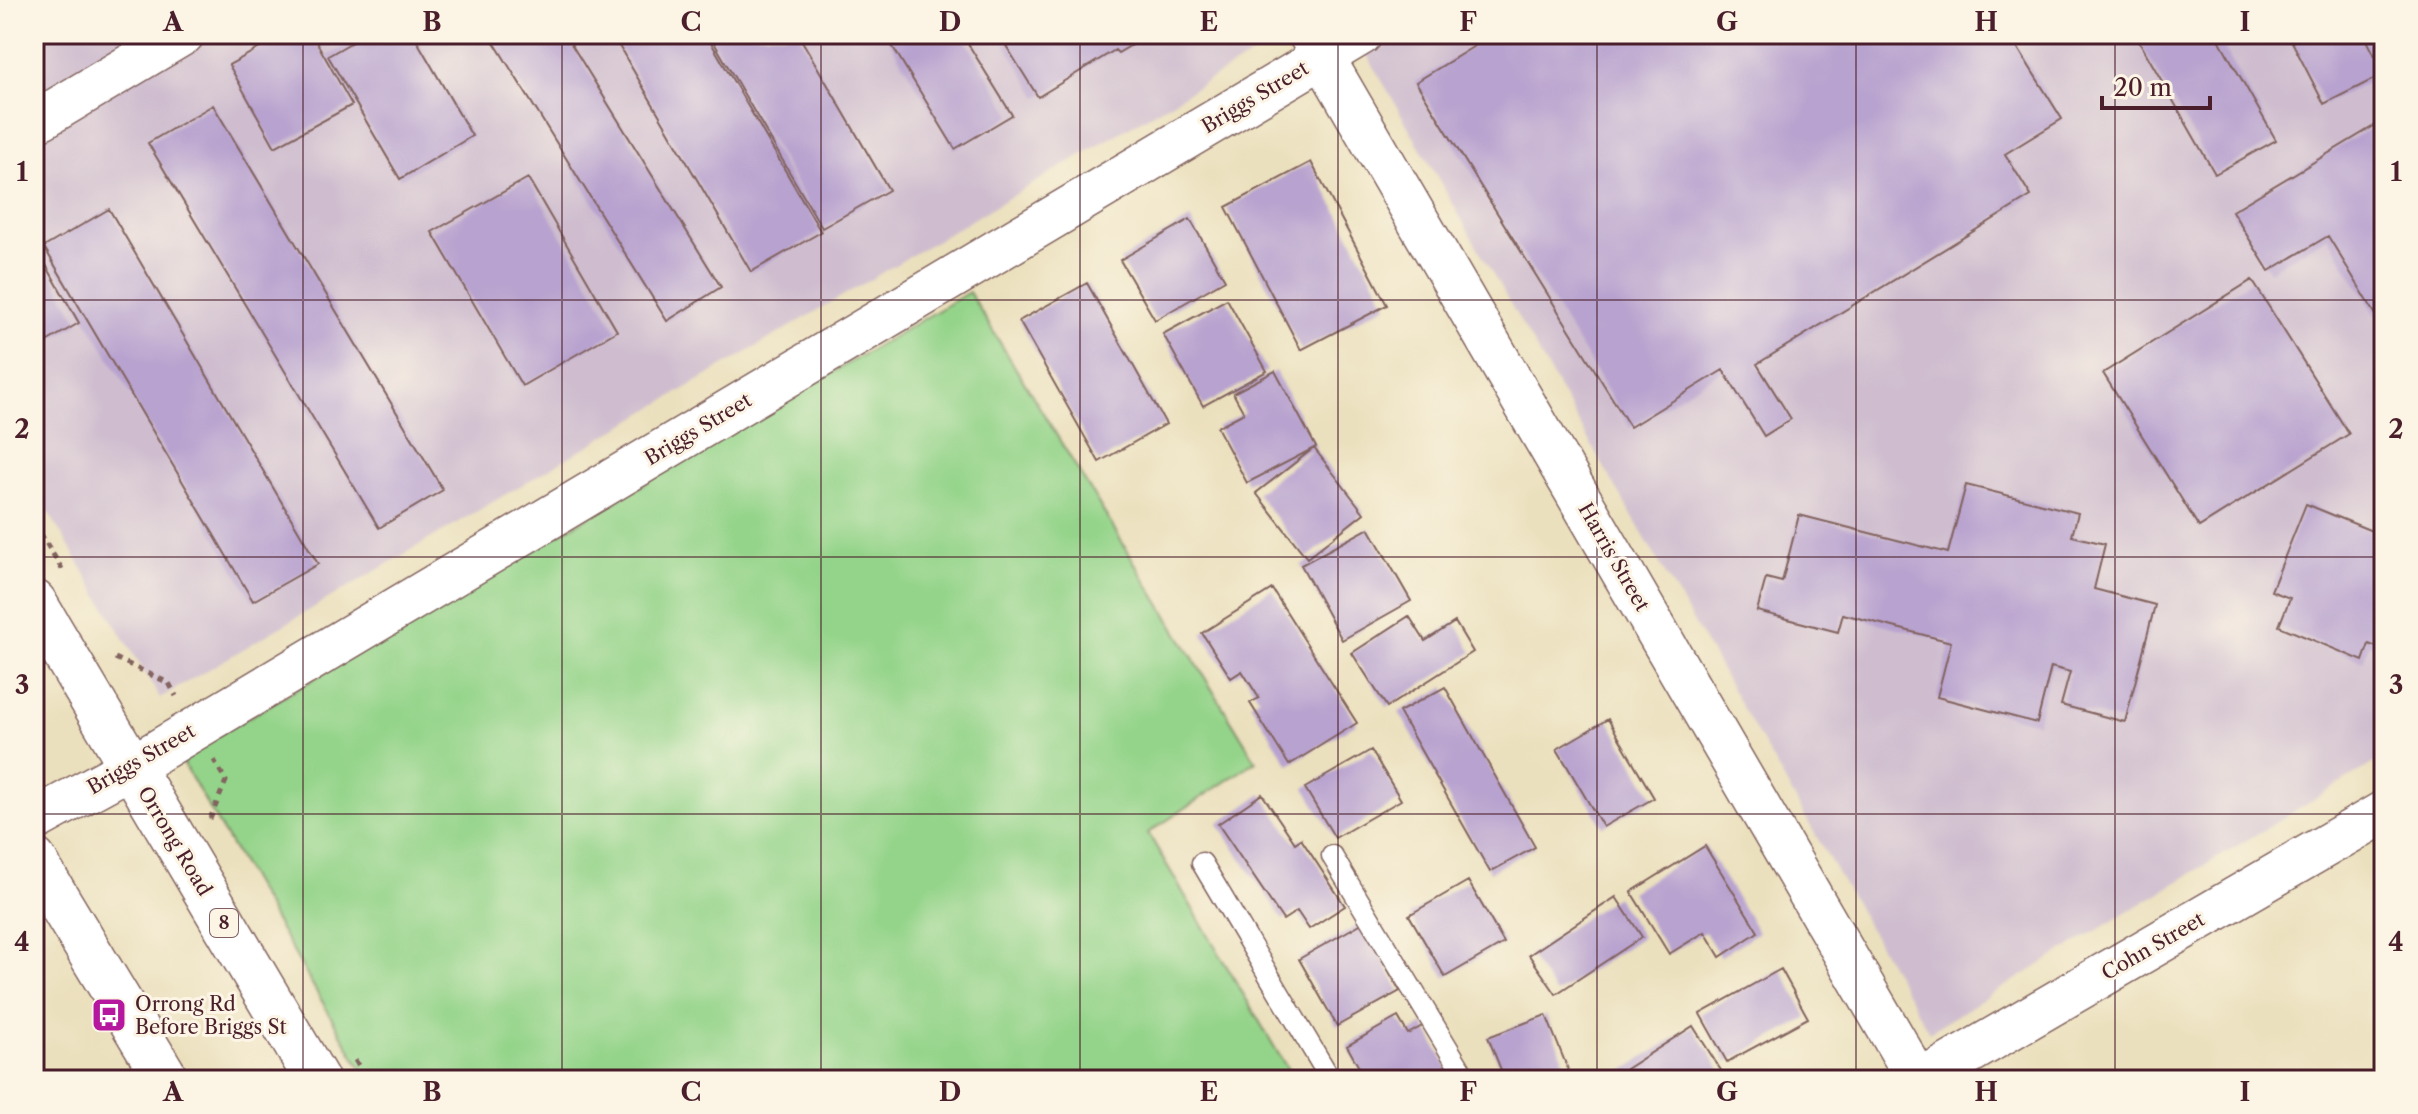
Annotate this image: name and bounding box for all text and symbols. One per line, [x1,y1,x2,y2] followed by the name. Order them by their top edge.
[162,6,184,38] text: A
[422,6,442,38] text: B
[681,6,701,38] text: C
[939,6,961,38] text: D
[1200,6,1218,38] text: E
[1459,6,1477,38] text: F
[1716,6,1738,38] text: G
[1974,6,1998,38] text: H
[2240,6,2250,38] text: I
[1197,56,1313,138] street label: Briggs Street
[2102,60,2210,110] scale bar
[2114,73,2172,102] text: 20 m
[16,156,28,188] text: 1
[2390,156,2402,188] text: 1
[640,388,756,470] street label: Briggs Street
[14,413,30,445] text: 2
[2388,413,2404,445] text: 2
[1573,499,1655,615] street label: Harris Street
[15,669,29,701] text: 3
[2389,669,2403,701] text: 3
[83,719,199,799] street label: Briggs Street
[133,782,217,900] street label: Orrong Road
[2097,907,2209,985] street label: Cohn Street
[210,909,238,937] road number: 8
[14,926,30,958] text: 4
[2388,926,2404,958] text: 4
[135,992,287,1039] place label: Orrong Rd Before Briggs St
[90,996,128,1034] bus stop icon: Orrong Rd Before Briggs St
[162,1076,184,1108] text: A
[422,1076,442,1108] text: B
[681,1076,701,1108] text: C
[939,1076,961,1108] text: D
[1200,1076,1218,1108] text: E
[1459,1076,1477,1108] text: F
[1716,1076,1738,1108] text: G
[1974,1076,1998,1108] text: H
[2240,1076,2250,1108] text: I

